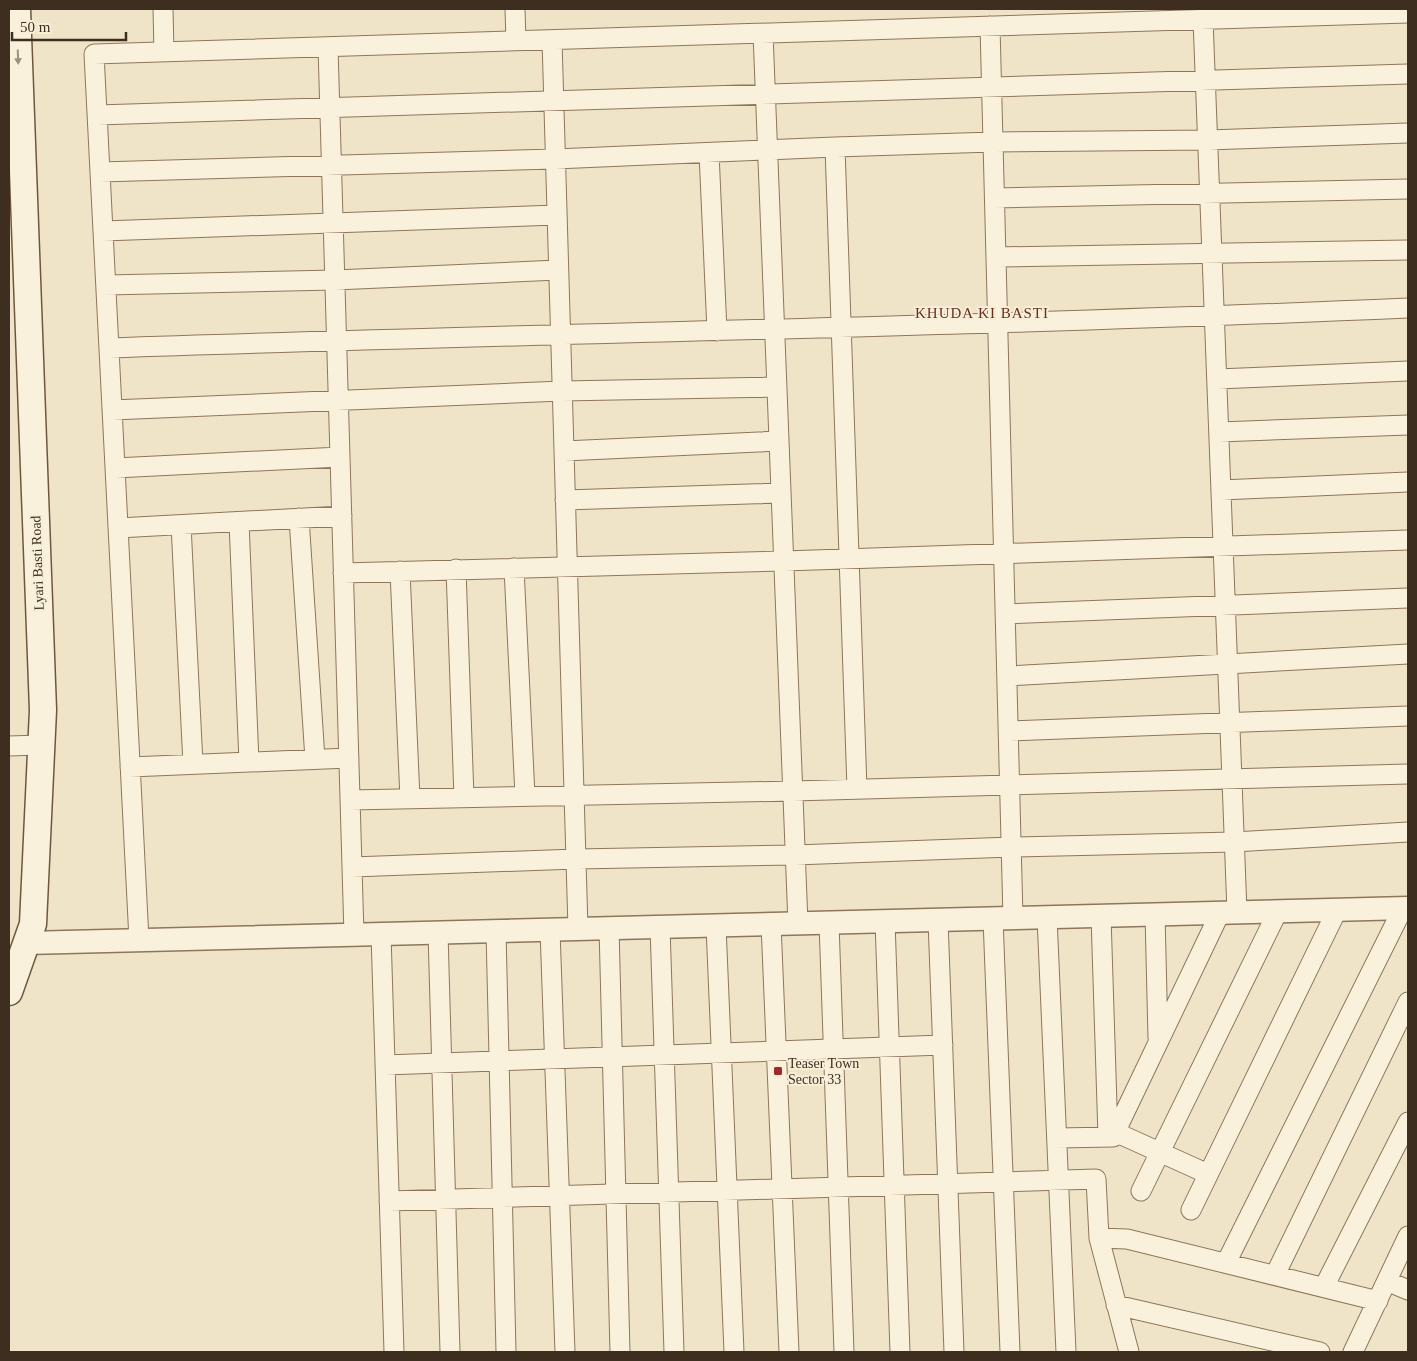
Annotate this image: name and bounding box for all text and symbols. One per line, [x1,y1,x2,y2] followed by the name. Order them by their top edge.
[12,10,126,42] scale bar
[20,19,51,35] text: 50 m
[15,50,23,66] one-way arrow
[915,305,1049,321] district label: KHUDA KI BASTI
[28,515,47,611] street label: Lyari Basti Road
[788,1056,859,1087] place label: Teaser Town Sector 33
[772,1065,784,1077] marker: Teaser Town Sector 33

